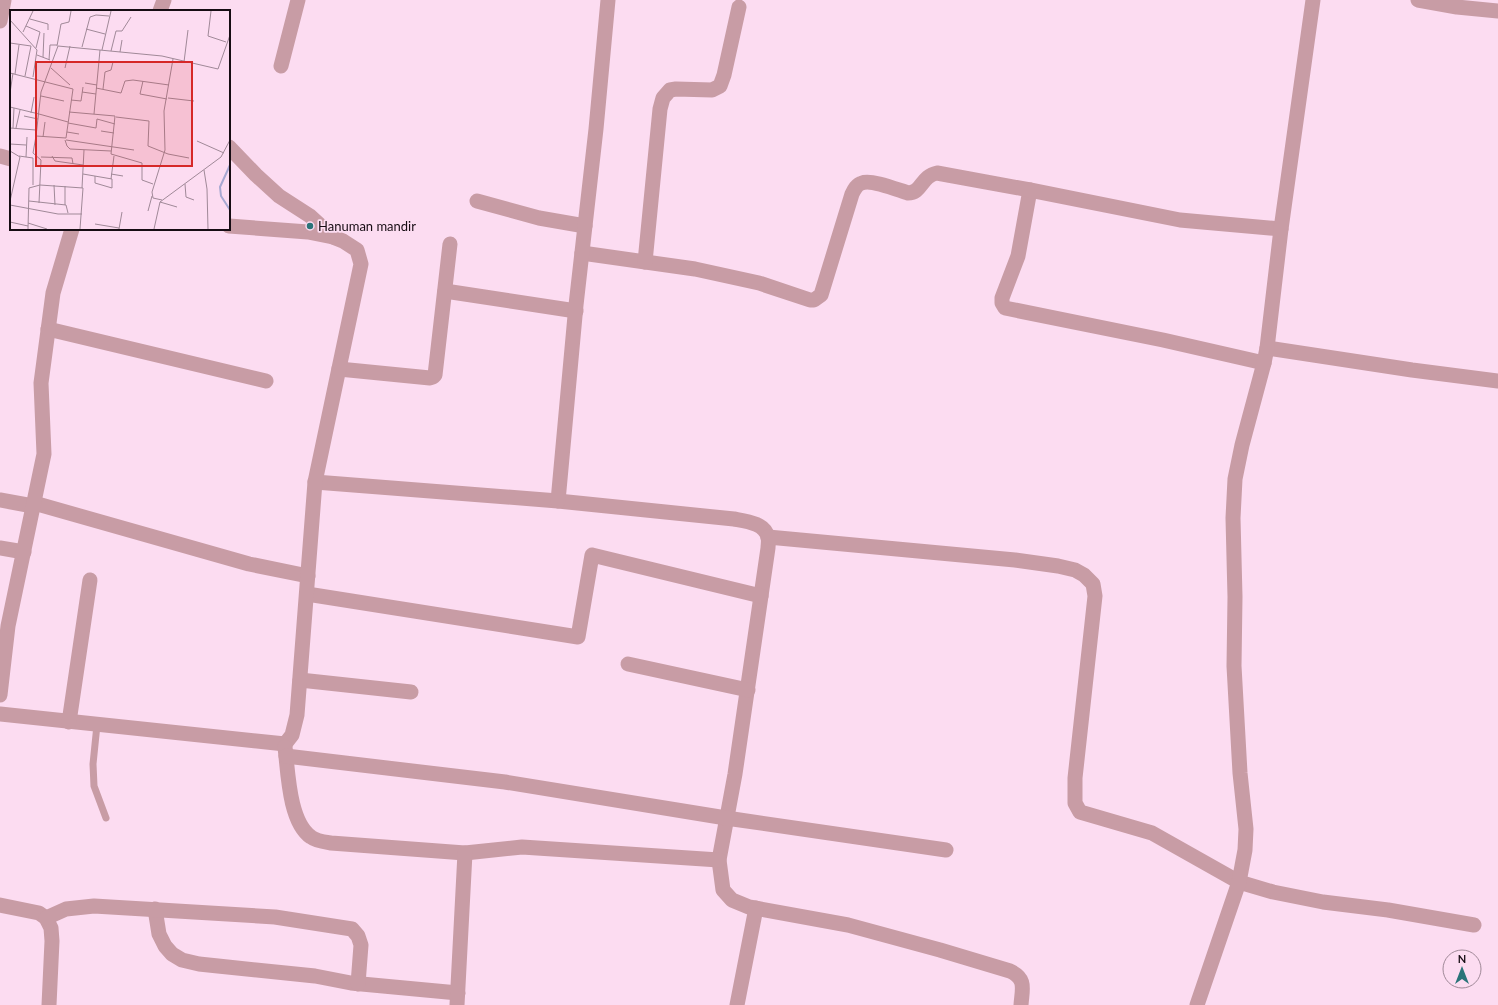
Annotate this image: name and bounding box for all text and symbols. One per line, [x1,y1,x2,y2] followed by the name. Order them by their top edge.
[10,10,230,230] inset map
[318,218,416,234] place label: Hanuman mandir
[305,221,315,231] marker: Hanuman mandir
[1442,949,1482,989] north arrow
[1458,952,1466,965] text: N

